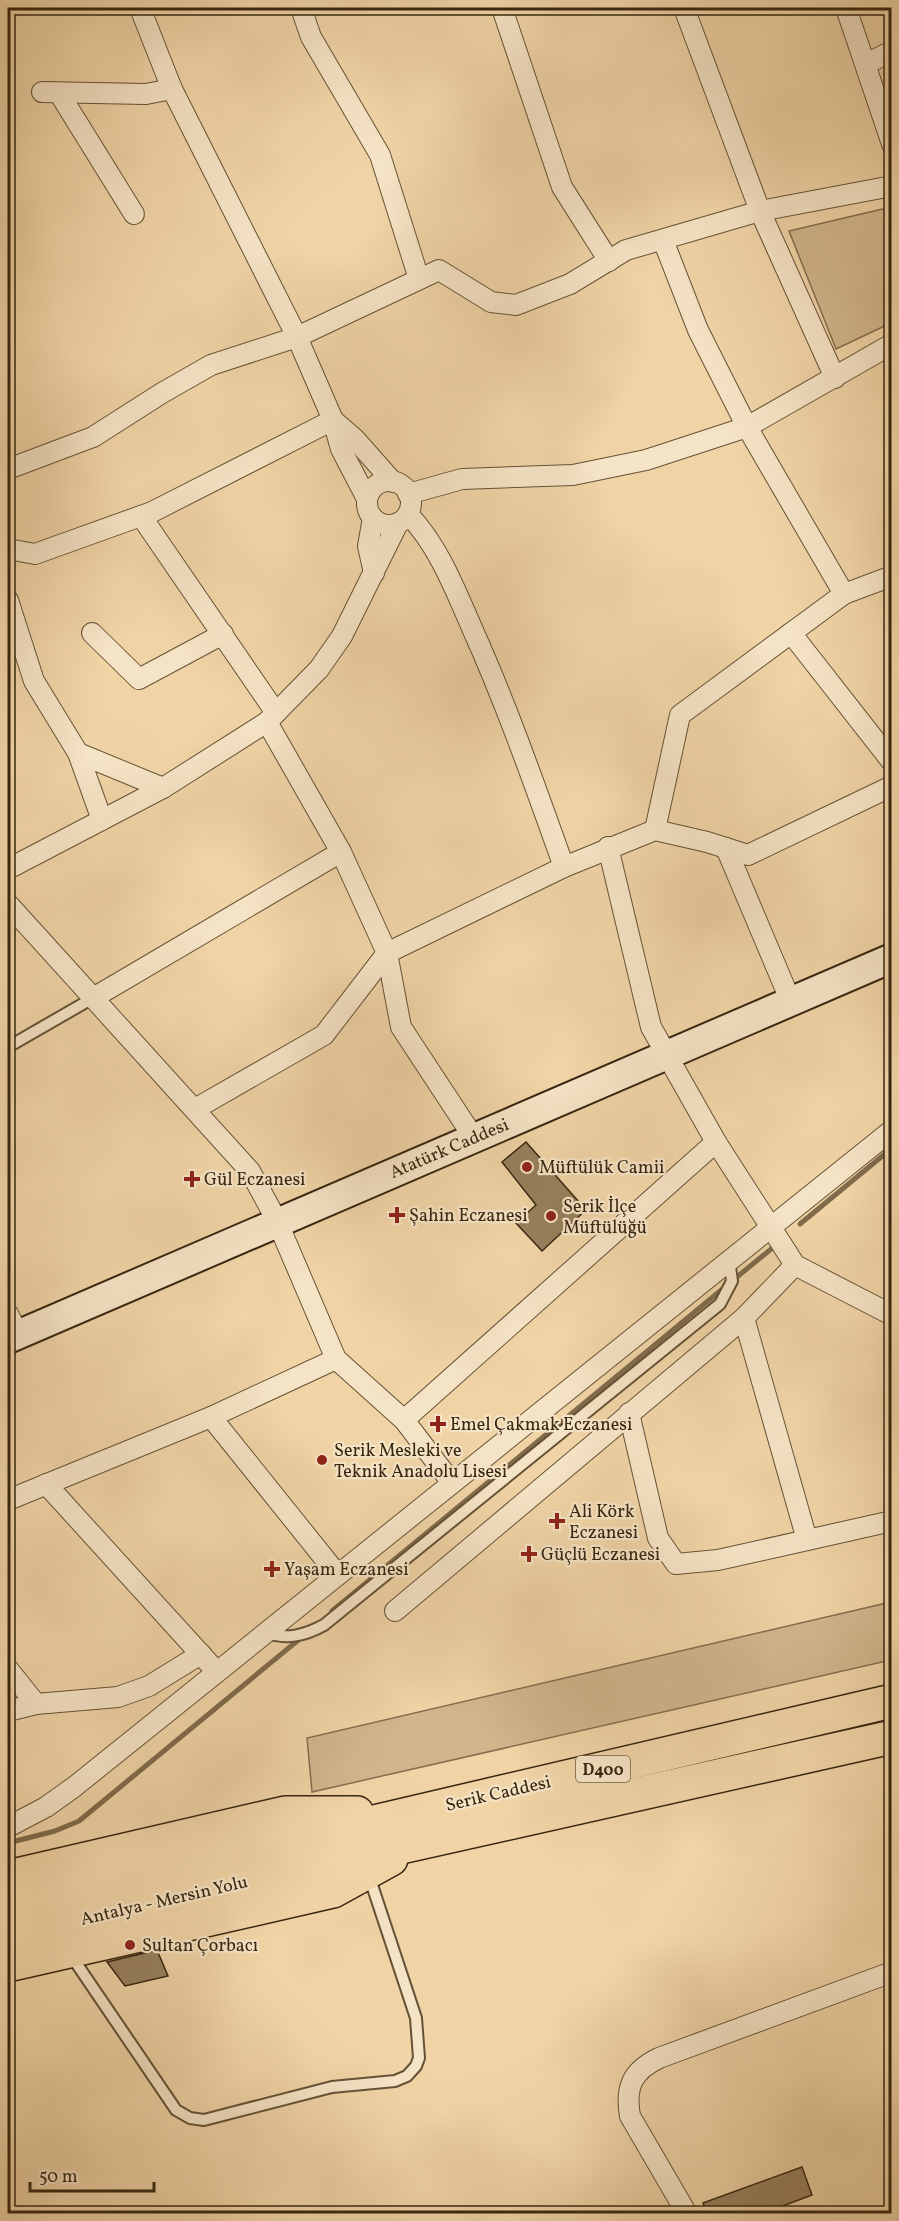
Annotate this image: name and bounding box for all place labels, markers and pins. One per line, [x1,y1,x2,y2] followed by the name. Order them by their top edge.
[539,1156,665,1181] place label: Müftülük Camii
[520,1160,534,1174] marker: Müftülük Camii
[204,1168,306,1193] place label: Gül Eczanesi
[185,1172,199,1186] marker: Gül Eczanesi
[563,1195,647,1241] place label: Serik İlçe Müftülüğü
[409,1204,528,1229] place label: Şahin Eczanesi
[390,1208,404,1222] marker: Şahin Eczanesi
[544,1209,558,1223] marker: Serik İlçe Müftülüğü
[450,1413,632,1438] place label: Emel Çakmak Eczanesi
[431,1417,445,1431] marker: Emel Çakmak Eczanesi
[334,1439,507,1485] place label: Serik Mesleki ve Teknik Anadolu Lisesi
[315,1453,329,1467] marker: Serik Mesleki ve Teknik Anadolu Lisesi
[569,1500,638,1546] place label: Ali Körk Eczanesi
[550,1514,564,1528] marker: Ali Körk Eczanesi
[541,1543,660,1568] place label: Güçlü Eczanesi
[522,1547,536,1561] marker: Güçlü Eczanesi
[284,1558,409,1583] place label: Yaşam Eczanesi
[265,1562,279,1576] marker: Yaşam Eczanesi
[142,1934,258,1959] place label: Sultan Çorbacı
[123,1938,137,1952] marker: Sultan Çorbacı

